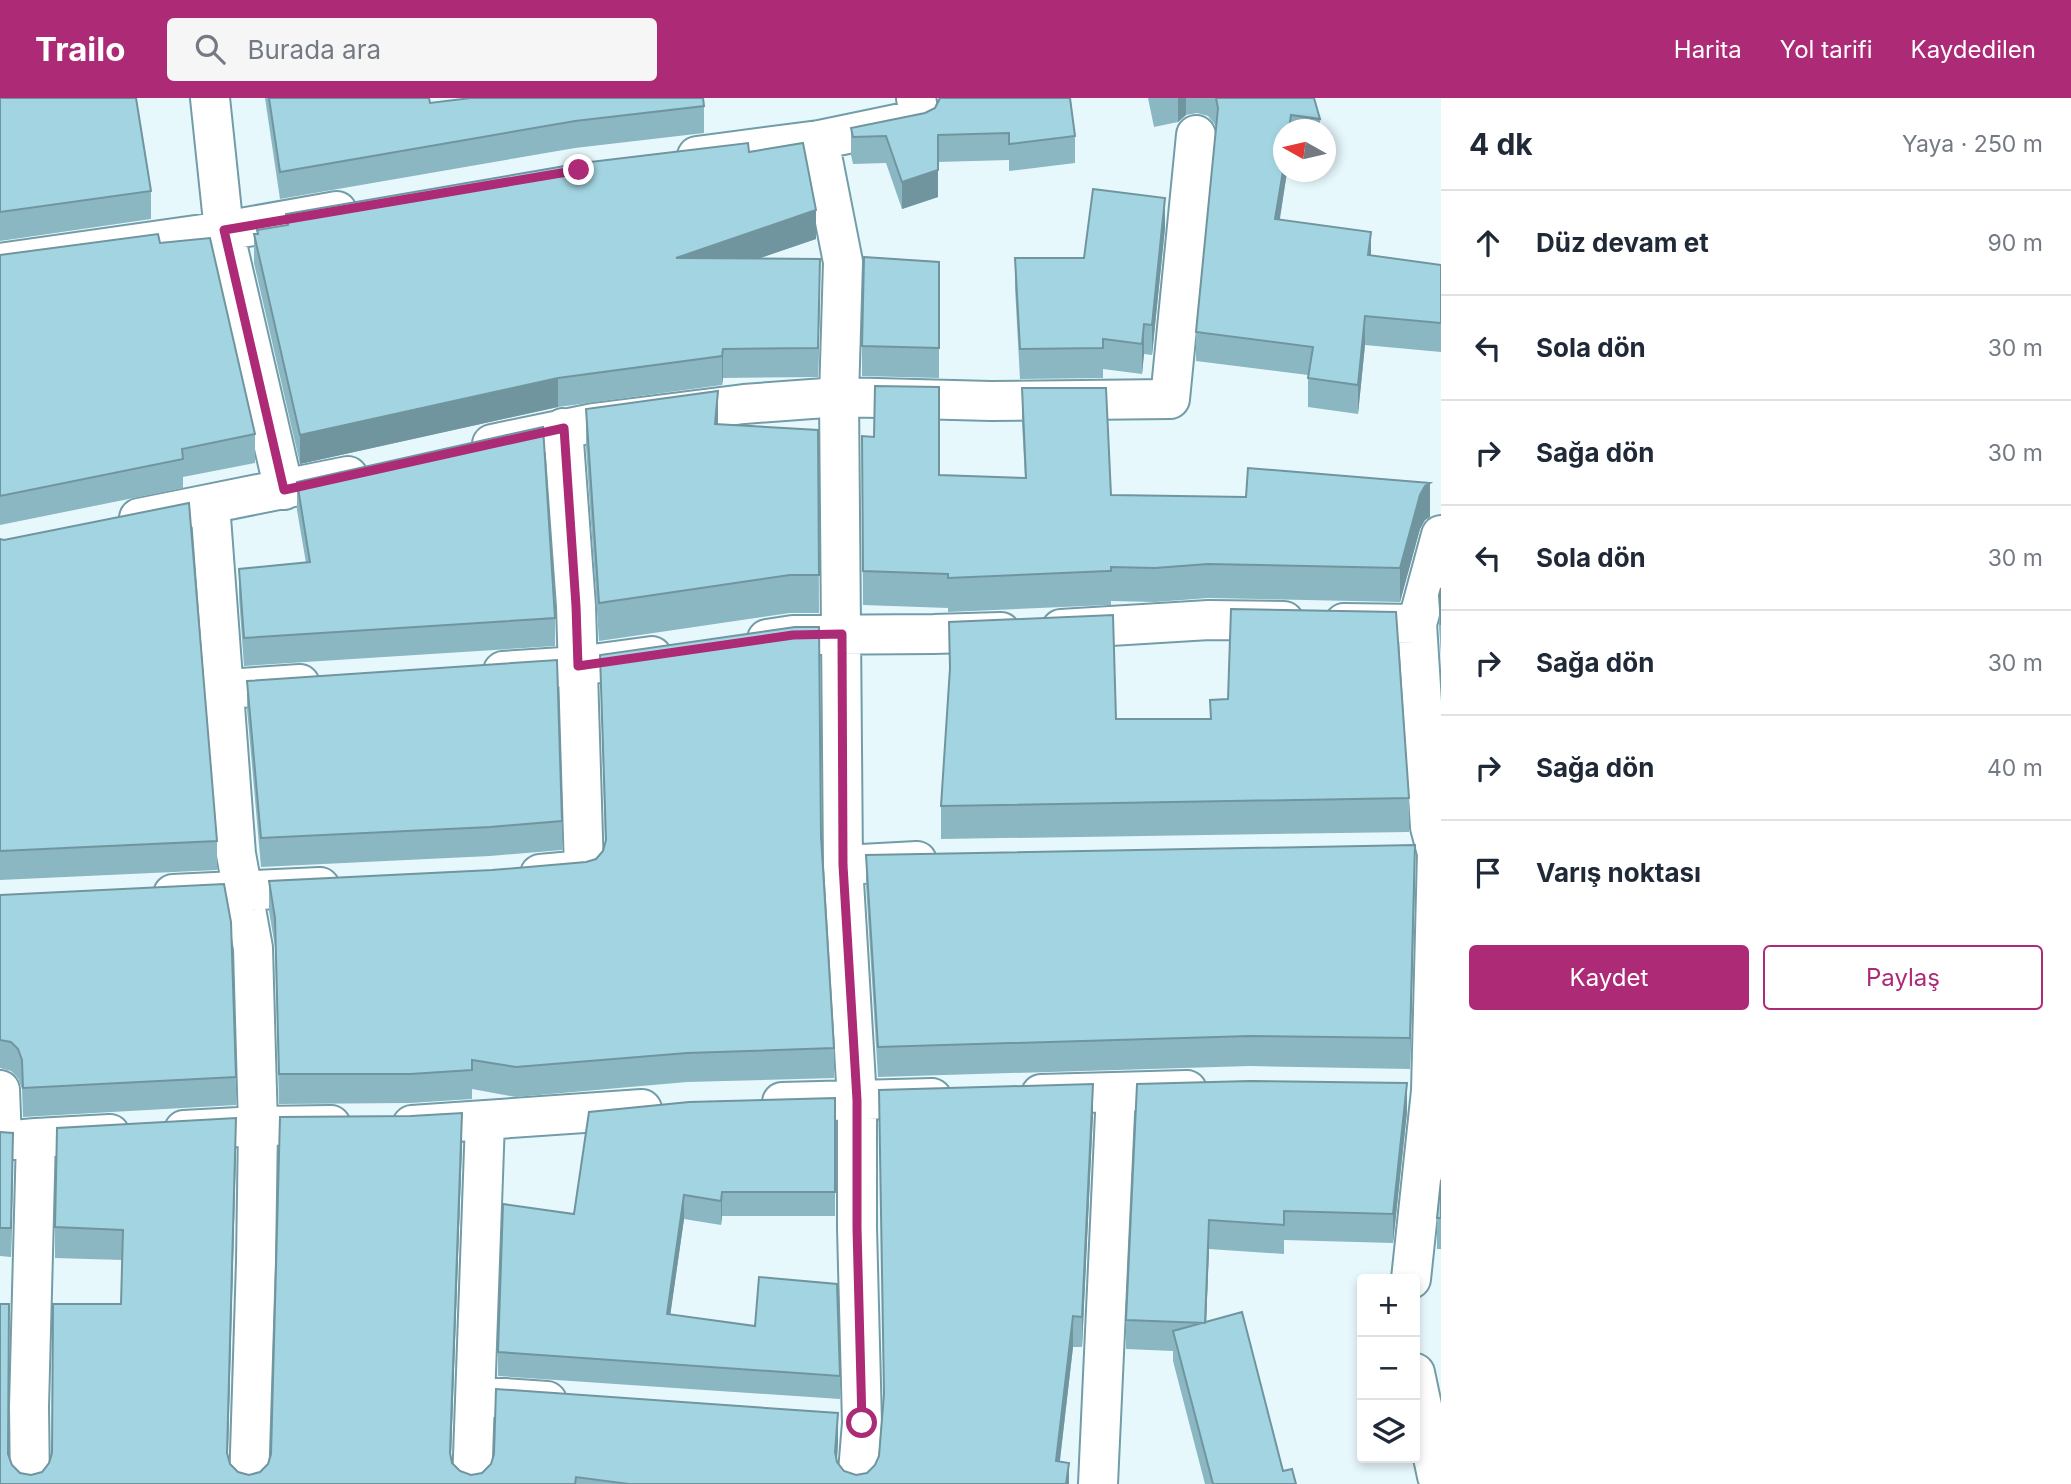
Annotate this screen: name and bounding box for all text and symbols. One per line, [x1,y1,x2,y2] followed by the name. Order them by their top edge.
[167,18,657,81] search box
[35,29,125,69] text: Trailo
[191,30,229,68] icon: search
[247,34,381,65] text: Burada ara
[1674,35,1742,64] text: Harita
[1780,35,1873,64] text: Yol tarifi
[1911,35,2036,64] text: Kaydedilen
[1273,119,1336,182] north arrow
[1469,126,1533,162] text: 4 dk
[1902,130,2043,158] text: Yaya · 250 m
[563,154,594,185] route end
[1469,224,1507,262] icon: ahead
[1536,227,1709,258] text: Düz devam et
[1988,229,2043,257] text: 90 m
[1469,329,1507,367] icon: left
[1536,332,1646,363] text: Sola dön
[1988,334,2043,362] text: 30 m
[1469,434,1507,472] icon: right
[1536,437,1654,468] text: Sağa dön
[1988,439,2043,467] text: 30 m
[1469,539,1507,577] icon: left
[1536,542,1646,573] text: Sola dön
[1988,544,2043,572] text: 30 m
[1469,644,1507,682] icon: right
[1536,647,1654,678] text: Sağa dön
[1988,649,2043,677] text: 30 m
[1469,749,1507,787] icon: right
[1536,752,1654,783] text: Sağa dön
[1987,754,2043,782] text: 40 m
[1469,854,1507,892] icon: arrive
[1536,857,1701,888] text: Varış noktası
[1469,945,1749,1010] button: Kaydet
[1763,945,2043,1010] button: Paylaş
[1357,1274,1420,1463] map controls
[1357,1274,1420,1337] button: +
[1357,1337,1420,1400] button: −
[1357,1400,1420,1463] button: layers
[846,1407,877,1438] route start

